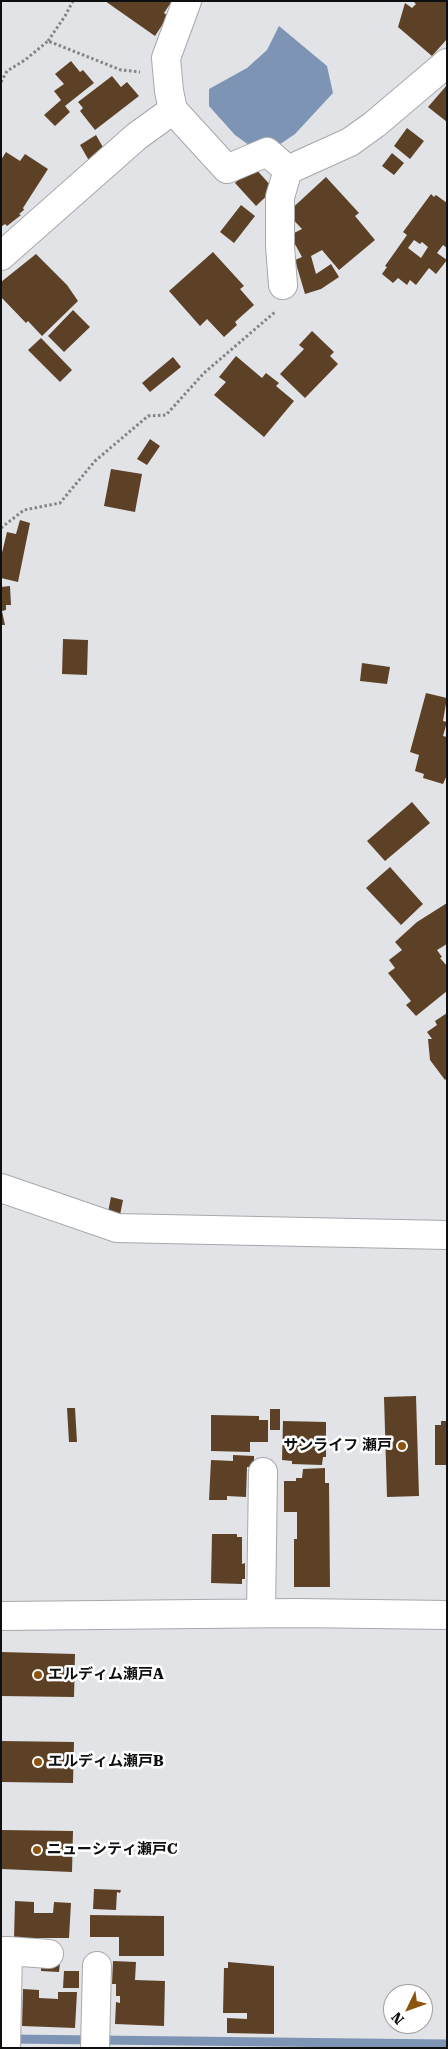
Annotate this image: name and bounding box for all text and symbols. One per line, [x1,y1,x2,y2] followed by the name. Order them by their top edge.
[283,1437,392,1455] place label: サンライフ 瀬戸
[396,1440,408,1452] marker: サンライフ 瀬戸
[48,1666,164,1684] place label: エルディム瀬戸A
[32,1669,44,1681] marker: エルディム瀬戸A
[48,1753,164,1771] place label: エルディム瀬戸B
[32,1756,44,1768] marker: エルディム瀬戸B
[47,1841,177,1859] place label: ニューシティ瀬戸C
[31,1844,43,1856] marker: ニューシティ瀬戸C
[383,1984,433,2034] north arrow
[388,2009,407,2028] text: N

